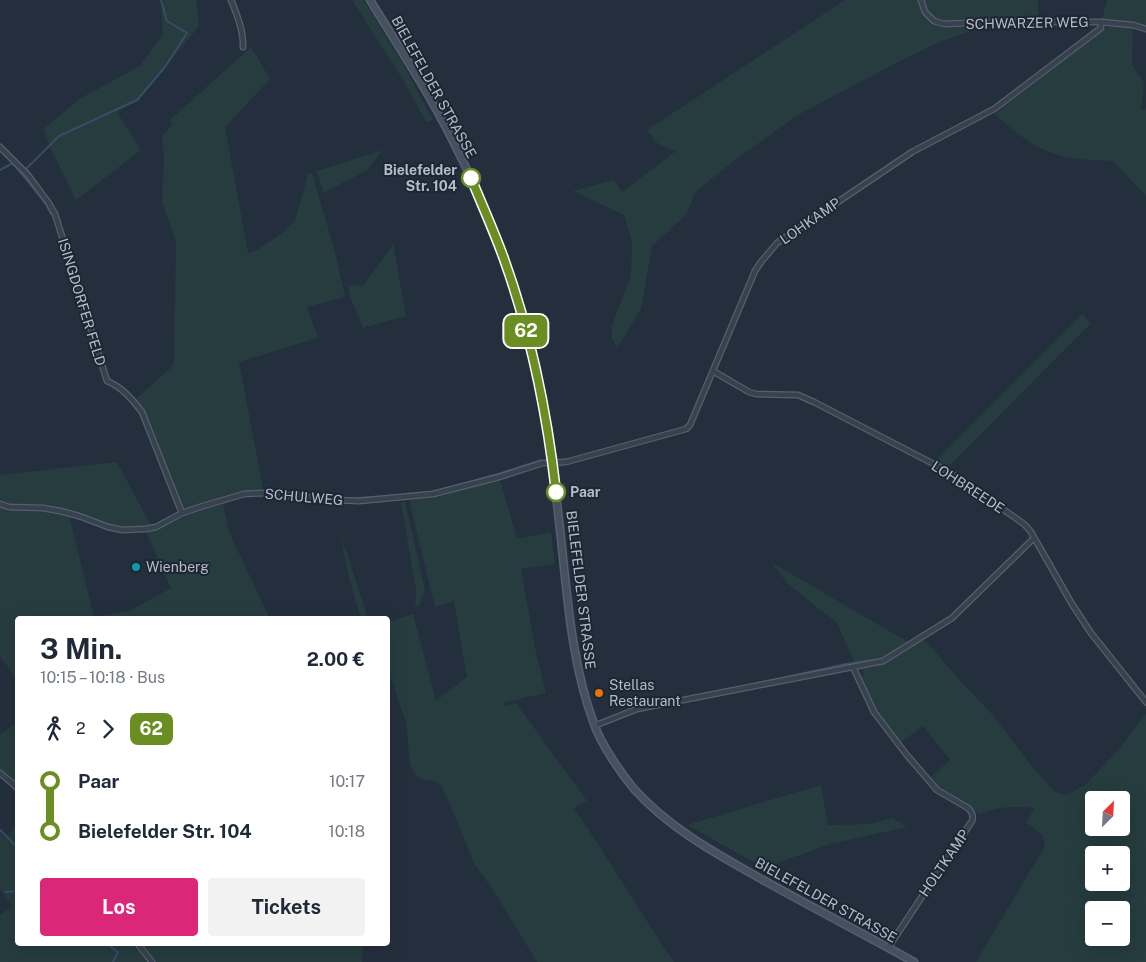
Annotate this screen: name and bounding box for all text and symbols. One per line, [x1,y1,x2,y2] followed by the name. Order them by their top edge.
[388,13,480,161] street label: BIELEFELDER STRASSE
[965,14,1089,32] street label: SCHWARZER WEG
[383,162,457,194] place label: Bielefelder Str. 104
[461,168,481,188] marker: Bielefelder Str. 104
[777,194,843,248] street label: LOHKAMP
[55,236,109,368] street label: ISINGDORFER FELD
[504,315,548,347] line badge: 62
[514,320,538,341] text: 62
[929,457,1007,517] street label: LOHBREEDE
[546,482,566,502] marker: Paar
[570,484,601,500] place label: Paar
[264,486,344,508] street label: SCHULWEG
[563,510,599,670] street label: BIELEFELDER STRASSE
[146,559,209,575] place label: Wienberg
[130,561,142,573] marker: Wienberg
[40,632,122,665] text: 3 Min.
[307,648,365,670] text: 2.00 €
[40,668,165,687] text: 10:15 – 10:18 · Bus
[609,677,681,709] place label: Stellas Restaurant
[593,687,605,699] marker: Stellas Restaurant
[40,715,68,743] icon: walk
[94,715,122,743] icon: forward
[140,718,163,739] text: 62
[76,719,86,738] text: 2
[78,770,119,792] text: Paar
[329,772,365,791] text: 10:17
[1085,791,1130,836] north arrow
[1085,791,1130,946] map controls
[78,820,252,842] text: Bielefelder Str. 104
[328,822,365,841] text: 10:18
[916,827,972,899] street label: HOLTKAMP
[1085,846,1130,891] button: +
[752,854,900,946] street label: BIELEFELDER STRASSE
[40,878,198,936] button: Los
[208,878,365,936] button: Tickets
[1085,901,1130,946] button: −

